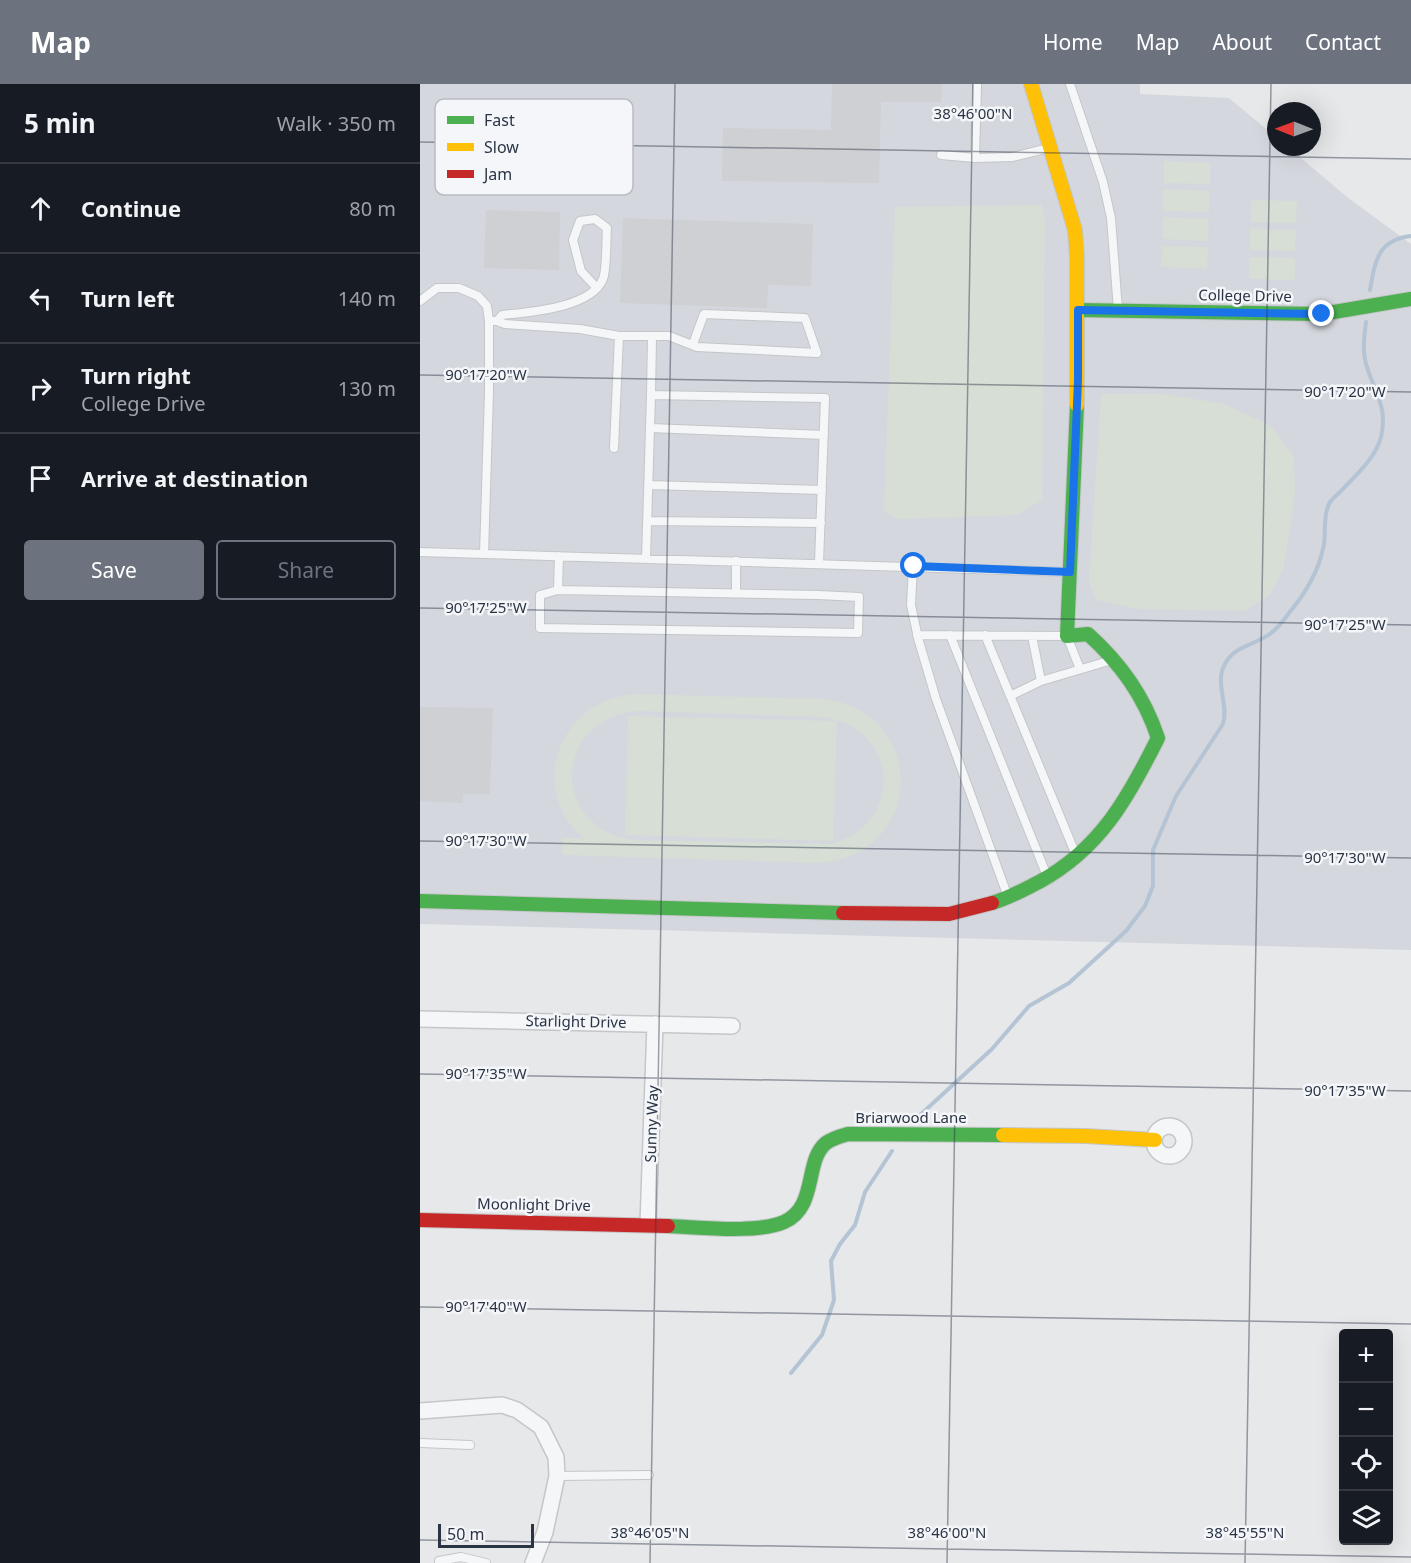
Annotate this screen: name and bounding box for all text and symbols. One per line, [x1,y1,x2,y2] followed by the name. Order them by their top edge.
[30,23,91,61] text: Map
[1043,28,1103,56] text: Home
[1136,28,1179,56] text: Map
[1212,28,1272,56] text: About
[1305,28,1381,56] text: Contact
[435,99,633,195] legend
[1267,102,1321,156] north arrow
[934,103,1012,123] text: 38°46'00"N
[24,105,96,141] text: 5 min
[484,109,515,131] text: Fast
[277,110,396,137] text: Walk · 350 m
[484,136,519,158] text: Slow
[482,163,512,185] text: Jam
[24,192,57,225] icon: ahead
[81,193,181,223] text: Continue
[349,195,396,222] text: 80 m
[24,282,57,315] icon: left
[81,283,175,313] text: Turn left
[1198,284,1292,306] street label: College Drive
[338,285,396,312] text: 140 m
[1308,300,1334,326] route end
[81,360,191,390] text: Turn right
[445,364,527,384] text: 90°17'20"W
[24,372,57,405] icon: right
[338,375,396,402] text: 130 m
[1304,381,1386,401] text: 90°17'20"W
[81,390,206,417] text: College Drive
[24,462,57,495] icon: arrive
[81,463,308,493] text: Arrive at destination
[24,540,204,600] button: Save
[216,540,396,600] button: Share
[900,552,926,578] route start
[445,597,527,617] text: 90°17'25"W
[1304,614,1386,634] text: 90°17'25"W
[445,830,527,850] text: 90°17'30"W
[1304,847,1386,867] text: 90°17'30"W
[525,1010,627,1032] street label: Starlight Drive
[445,1063,527,1083] text: 90°17'35"W
[1304,1080,1386,1100] text: 90°17'35"W
[640,1085,662,1163] street label: Sunny Way
[855,1107,967,1127] street label: Briarwood Lane
[477,1193,591,1215] street label: Moonlight Drive
[445,1296,527,1316] text: 90°17'40"W
[1339,1329,1393,1545] map controls
[1339,1329,1393,1383] button: +
[1339,1383,1393,1437] button: −
[1339,1437,1393,1491] button: locate
[1339,1491,1393,1545] button: layers
[438,1521,534,1548] scale bar
[611,1522,689,1542] text: 38°46'05"N
[908,1522,986,1542] text: 38°46'00"N
[1206,1522,1284,1542] text: 38°45'55"N
[447,1523,484,1545] text: 50 m

